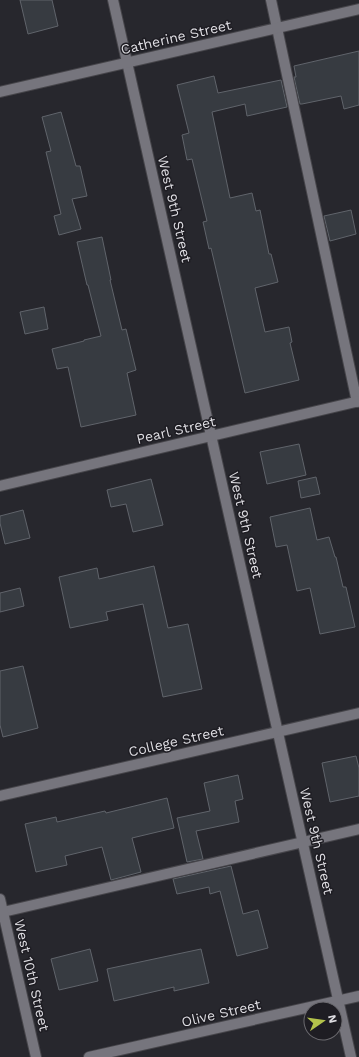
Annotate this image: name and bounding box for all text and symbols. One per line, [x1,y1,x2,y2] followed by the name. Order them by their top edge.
[119,16,233,57] street label: Catherine Street
[155,154,195,264] street label: West 9th Street
[135,413,217,447] street label: Pearl Street
[226,470,266,580] street label: West 9th Street
[127,722,225,760] street label: College Street
[297,786,337,896] street label: West 9th Street
[11,917,53,1033] street label: West 10th Street
[180,996,262,1030] street label: Olive Street
[303,1001,343,1041] north arrow
[325,1013,340,1024] text: N

